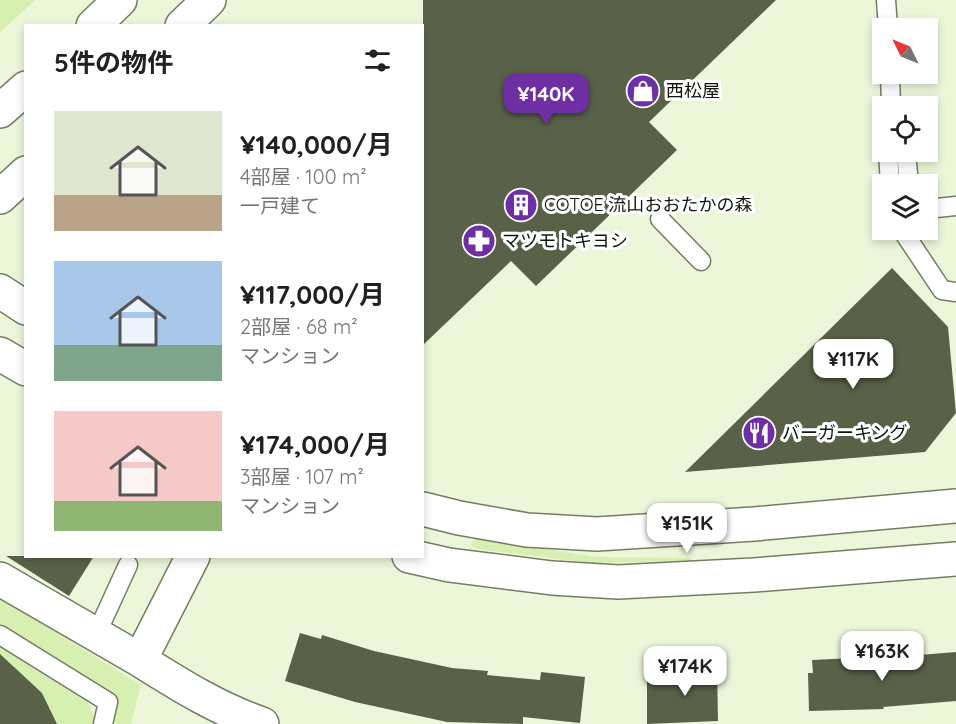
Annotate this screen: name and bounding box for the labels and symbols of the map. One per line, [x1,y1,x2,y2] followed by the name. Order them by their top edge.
[872,18,938,84] north arrow
[625,73,661,109] shop icon: 西松屋
[504,74,588,125] pin: ¥140K
[666,79,720,102] place label: 西松屋
[503,187,539,223] building icon: COTOE 流山おおたかの森
[544,193,753,216] place label: COTOE 流山おおたかの森
[461,223,497,259] pharmacy icon: マツモトキヨシ
[502,229,628,252] place label: マツモトキヨシ
[811,339,895,390] pin: ¥117K
[741,415,777,451] restaurant icon: バーガーキング
[782,421,907,444] place label: バーガーキング
[645,503,729,554] pin: ¥151K
[840,631,924,682] pin: ¥163K
[643,646,727,697] pin: ¥174K

